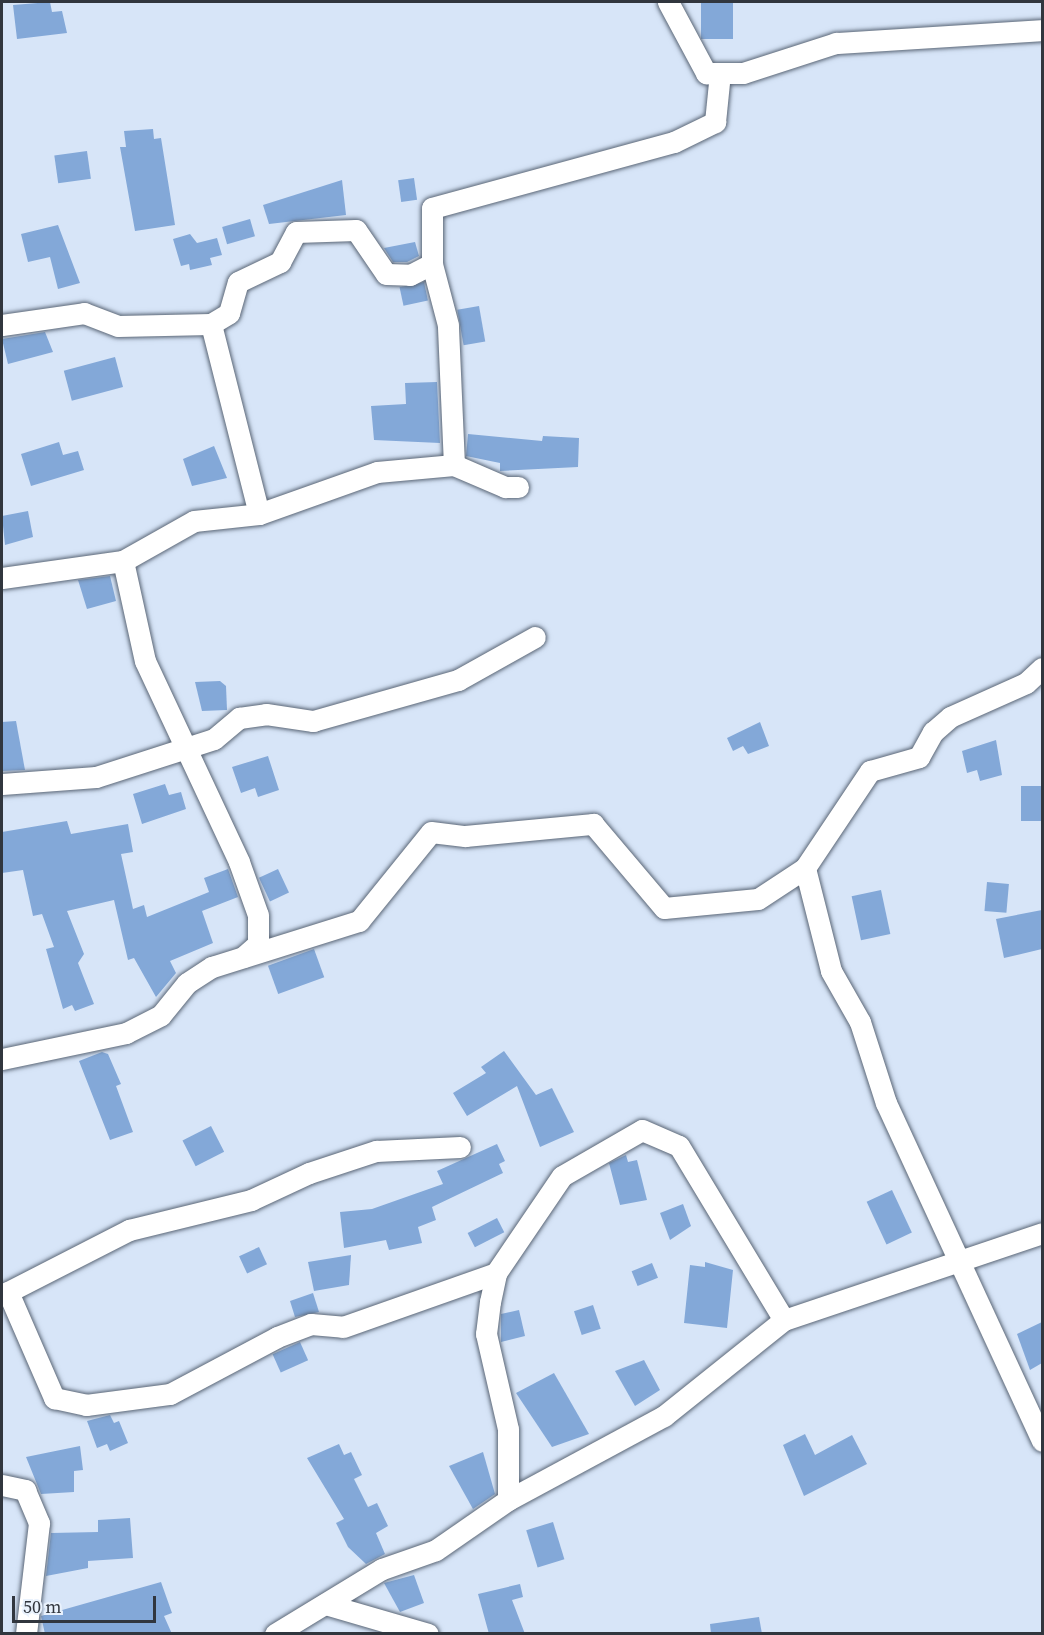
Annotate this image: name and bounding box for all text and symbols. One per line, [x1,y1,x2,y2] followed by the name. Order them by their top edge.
[15,1584,159,1622] scale bar
[23,1594,61,1619] text: 50 m

